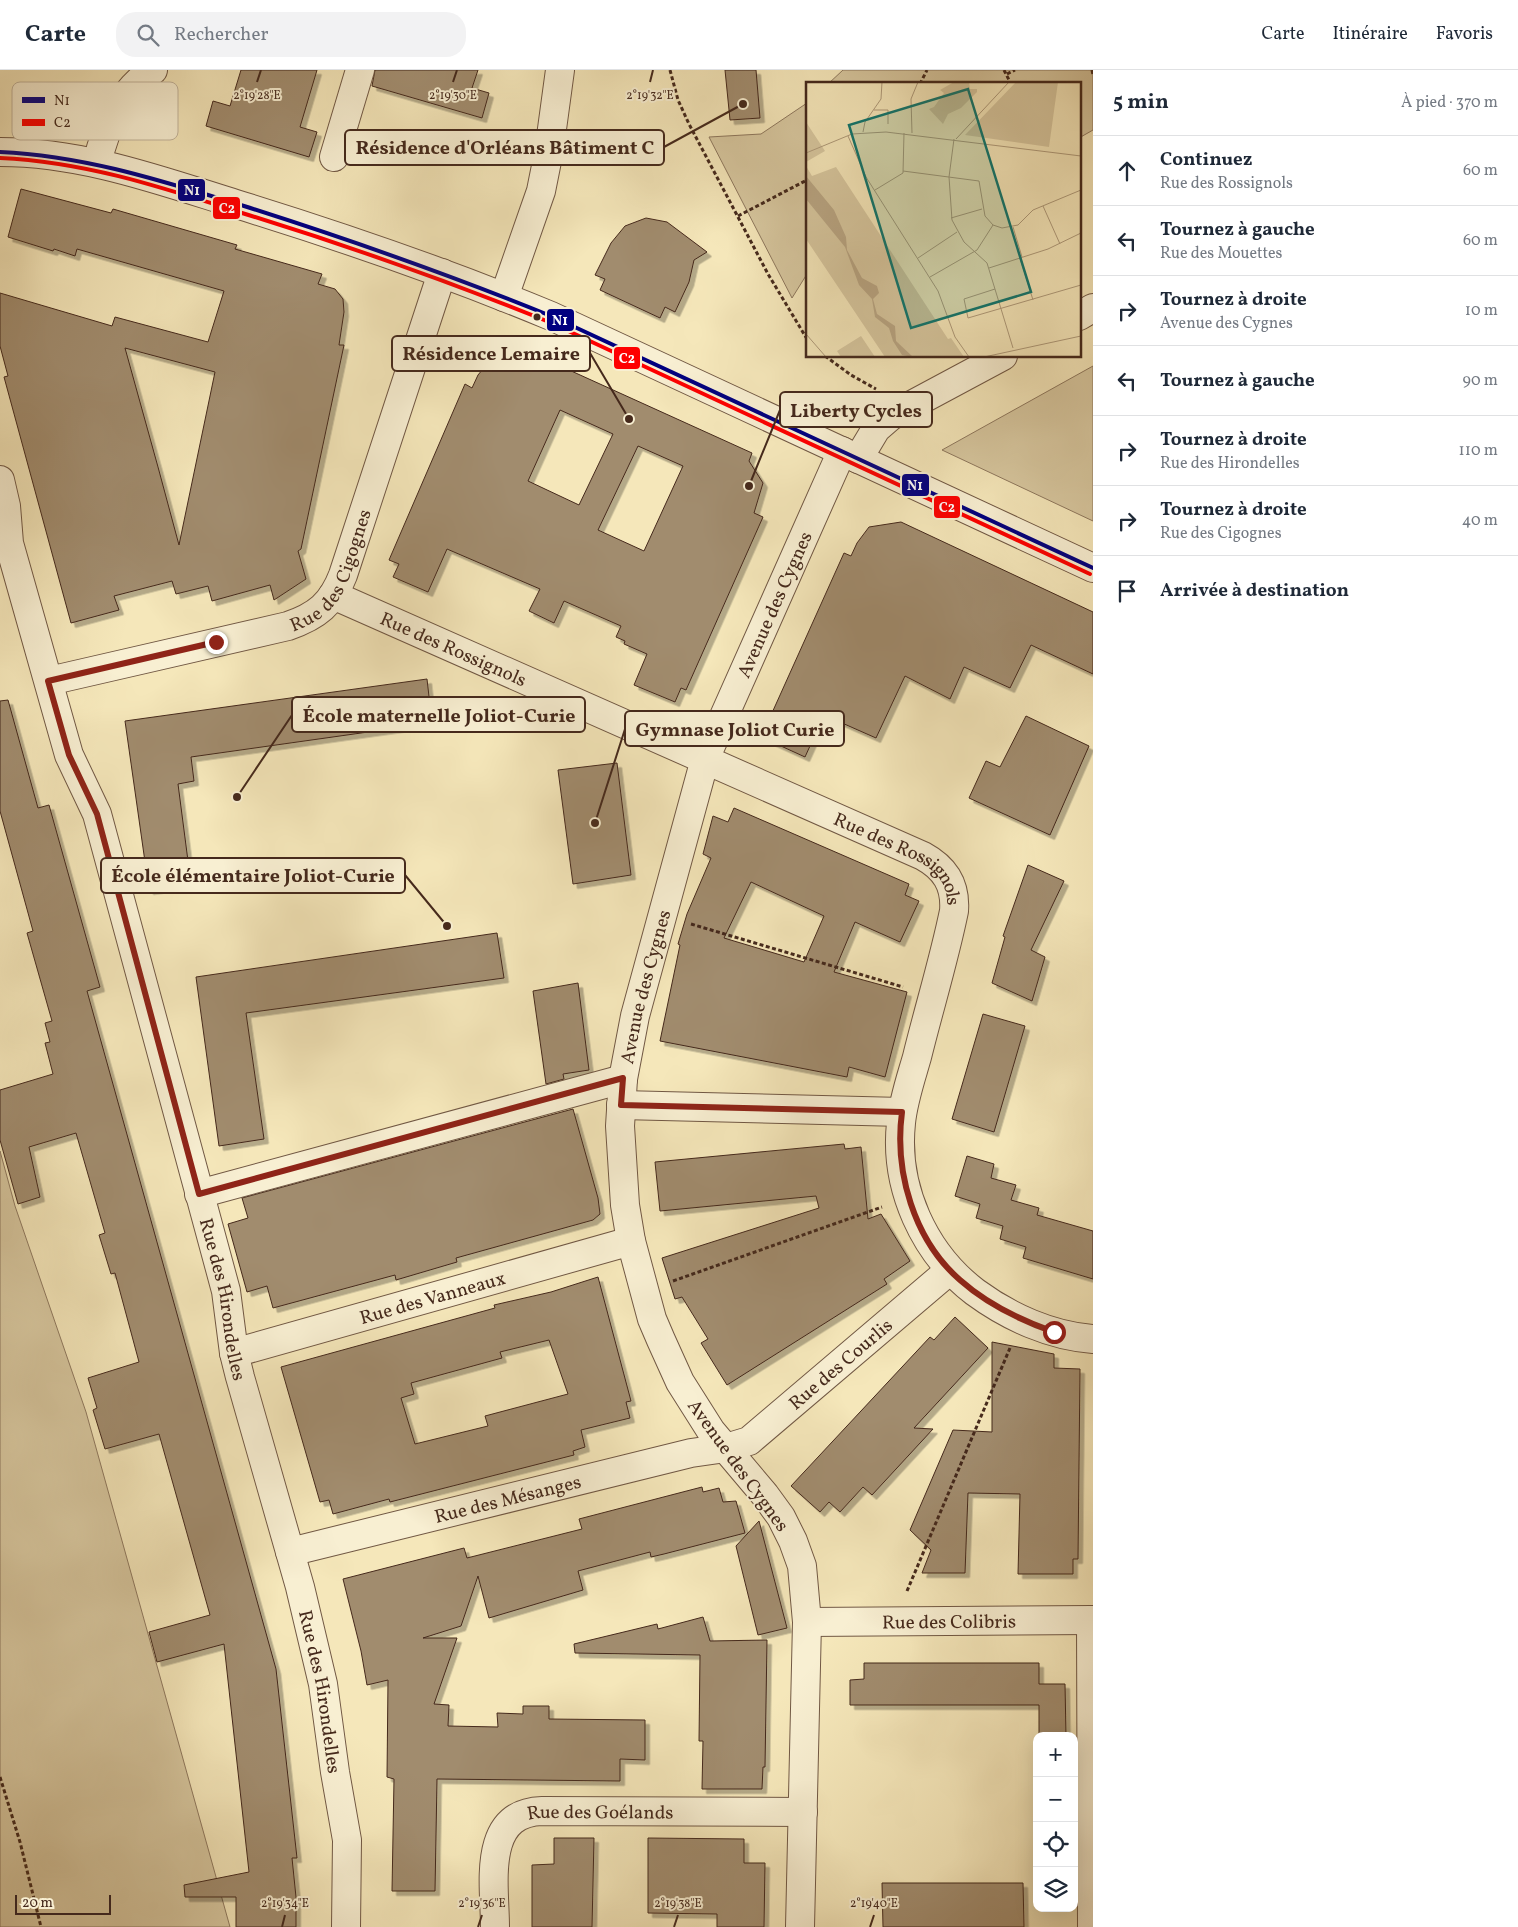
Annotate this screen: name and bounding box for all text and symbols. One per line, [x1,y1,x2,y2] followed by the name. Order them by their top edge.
[116,12,466,57] search box
[25,18,86,52] text: Carte
[134,21,162,49] icon: search
[174,22,268,48] text: Rechercher
[1261,22,1304,47] text: Carte
[1332,22,1408,47] text: Itinéraire
[1436,22,1493,47] text: Favoris
[12,82,178,140] legend
[806,82,1080,358] inset map
[233,88,281,104] text: 2°19'28"E
[429,88,477,104] text: 2°19'30"E
[626,88,674,104] text: 2°19'32"E
[1113,88,1169,117] text: 5 min
[54,92,70,111] text: N1
[1401,92,1498,114] text: À pied · 370 m
[54,114,71,133] text: C2
[345,130,664,165] callout: Résidence d'Orléans Bâtiment C
[356,135,655,163] text: Résidence d'Orléans Bâtiment C
[1160,147,1252,173] text: Continuez
[1113,157,1141,185] icon: ahead
[1463,160,1498,182] text: 60 m
[1160,173,1293,195] text: Rue des Rossignols
[177,178,206,202] line badge: N1
[184,182,200,201] text: N1
[212,196,241,220] line badge: C2
[219,200,235,219] text: C2
[1160,217,1315,243] text: Tournez à gauche
[1113,227,1141,255] icon: left
[1463,230,1498,252] text: 60 m
[1160,243,1282,265] text: Rue des Mouettes
[1160,287,1307,313] text: Tournez à droite
[1113,297,1141,325] icon: right
[1465,300,1498,322] text: 10 m
[546,308,575,332] line badge: N1
[532,312,542,322] unlabelled marker
[552,312,568,331] text: N1
[1160,313,1293,335] text: Avenue des Cygnes
[392,336,590,371] callout: Résidence Lemaire
[402,341,580,369] text: Résidence Lemaire
[613,346,641,370] line badge: C2
[619,350,635,369] text: C2
[1113,367,1141,395] icon: left
[1160,368,1315,394] text: Tournez à gauche
[1462,370,1498,392] text: 90 m
[780,392,932,427] callout: Liberty Cycles
[790,398,922,426] text: Liberty Cycles
[1160,427,1307,453] text: Tournez à droite
[1113,437,1141,465] icon: right
[1459,440,1498,462] text: 110 m
[1160,453,1300,475] text: Rue des Hirondelles
[901,473,930,497] line badge: N1
[907,477,923,496] text: N1
[933,495,961,519] line badge: C2
[1160,497,1307,523] text: Tournez à droite
[939,499,955,518] text: C2
[286,506,379,639] street label: Rue des Cigognes
[1113,507,1141,535] icon: right
[1462,510,1498,532] text: 40 m
[1160,523,1282,545] text: Rue des Cigognes
[732,528,820,682] street label: Avenue des Cygnes
[1113,577,1141,605] icon: arrive
[1160,578,1349,604] text: Arrivée à destination
[375,606,530,694] street label: Rue des Rossignols
[205,631,228,654] route end
[292,697,585,732] callout: École maternelle Joliot-Curie
[302,703,576,731] text: École maternelle Joliot-Curie
[625,711,844,746] callout: Gymnase Joliot Curie
[635,717,835,745] text: Gymnase Joliot Curie
[829,807,965,906] street label: Rue des Rossignols
[101,858,405,893] callout: École élémentaire Joliot-Curie
[111,863,395,891] text: École élémentaire Joliot-Curie
[615,907,678,1066] street label: Avenue des Cygnes
[192,1215,251,1384] street label: Rue des Hirondelles
[357,1266,509,1332] street label: Rue des Vanneaux
[784,1313,899,1417] street label: Rue des Courlis
[1043,1321,1066,1344] route start
[681,1395,794,1538] street label: Avenue des Cygnes
[432,1470,584,1531] street label: Rue des Mésanges
[291,1608,346,1775] street label: Rue des Hirondelles
[882,1610,1016,1636] street label: Rue des Colibris
[1033,1732,1078,1912] map controls
[1033,1732,1078,1777] button: +
[1033,1777,1078,1822] button: −
[525,1800,674,1828] street label: Rue des Goélands
[1033,1822,1078,1867] button: locate
[1033,1867,1078,1912] button: layers
[15,1892,111,1915] scale bar
[22,1894,53,1913] text: 20 m
[261,1896,309,1912] text: 2°19'34"E
[458,1896,506,1912] text: 2°19'36"E
[654,1896,702,1912] text: 2°19'38"E
[850,1896,898,1912] text: 2°19'40"E

